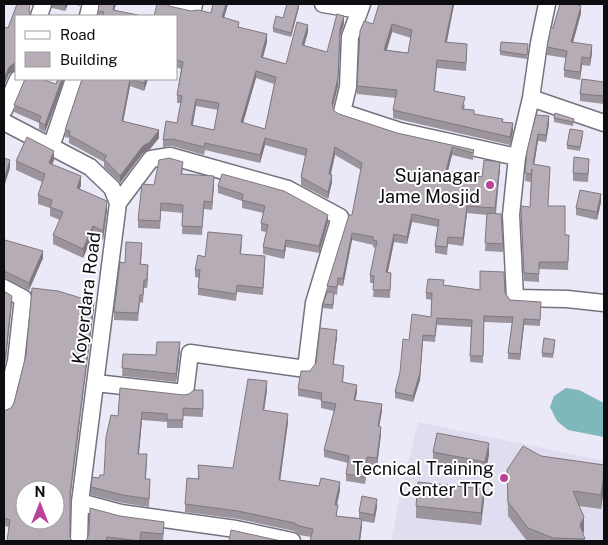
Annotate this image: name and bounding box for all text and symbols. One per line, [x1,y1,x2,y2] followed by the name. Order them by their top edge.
[15,15,178,80] legend
[60,26,96,43] text: Road
[60,51,118,68] text: Building
[378,165,480,207] place label: Sujanagar Jame Mosjid
[484,179,496,191] marker: Sujanagar Jame Mosjid
[67,231,105,365] street label: Koyerdara Road
[353,458,494,500] place label: Tecnical Training Center TTC
[498,472,510,484] marker: Tecnical Training Center TTC
[15,480,65,530] north arrow
[35,484,45,500] text: N

